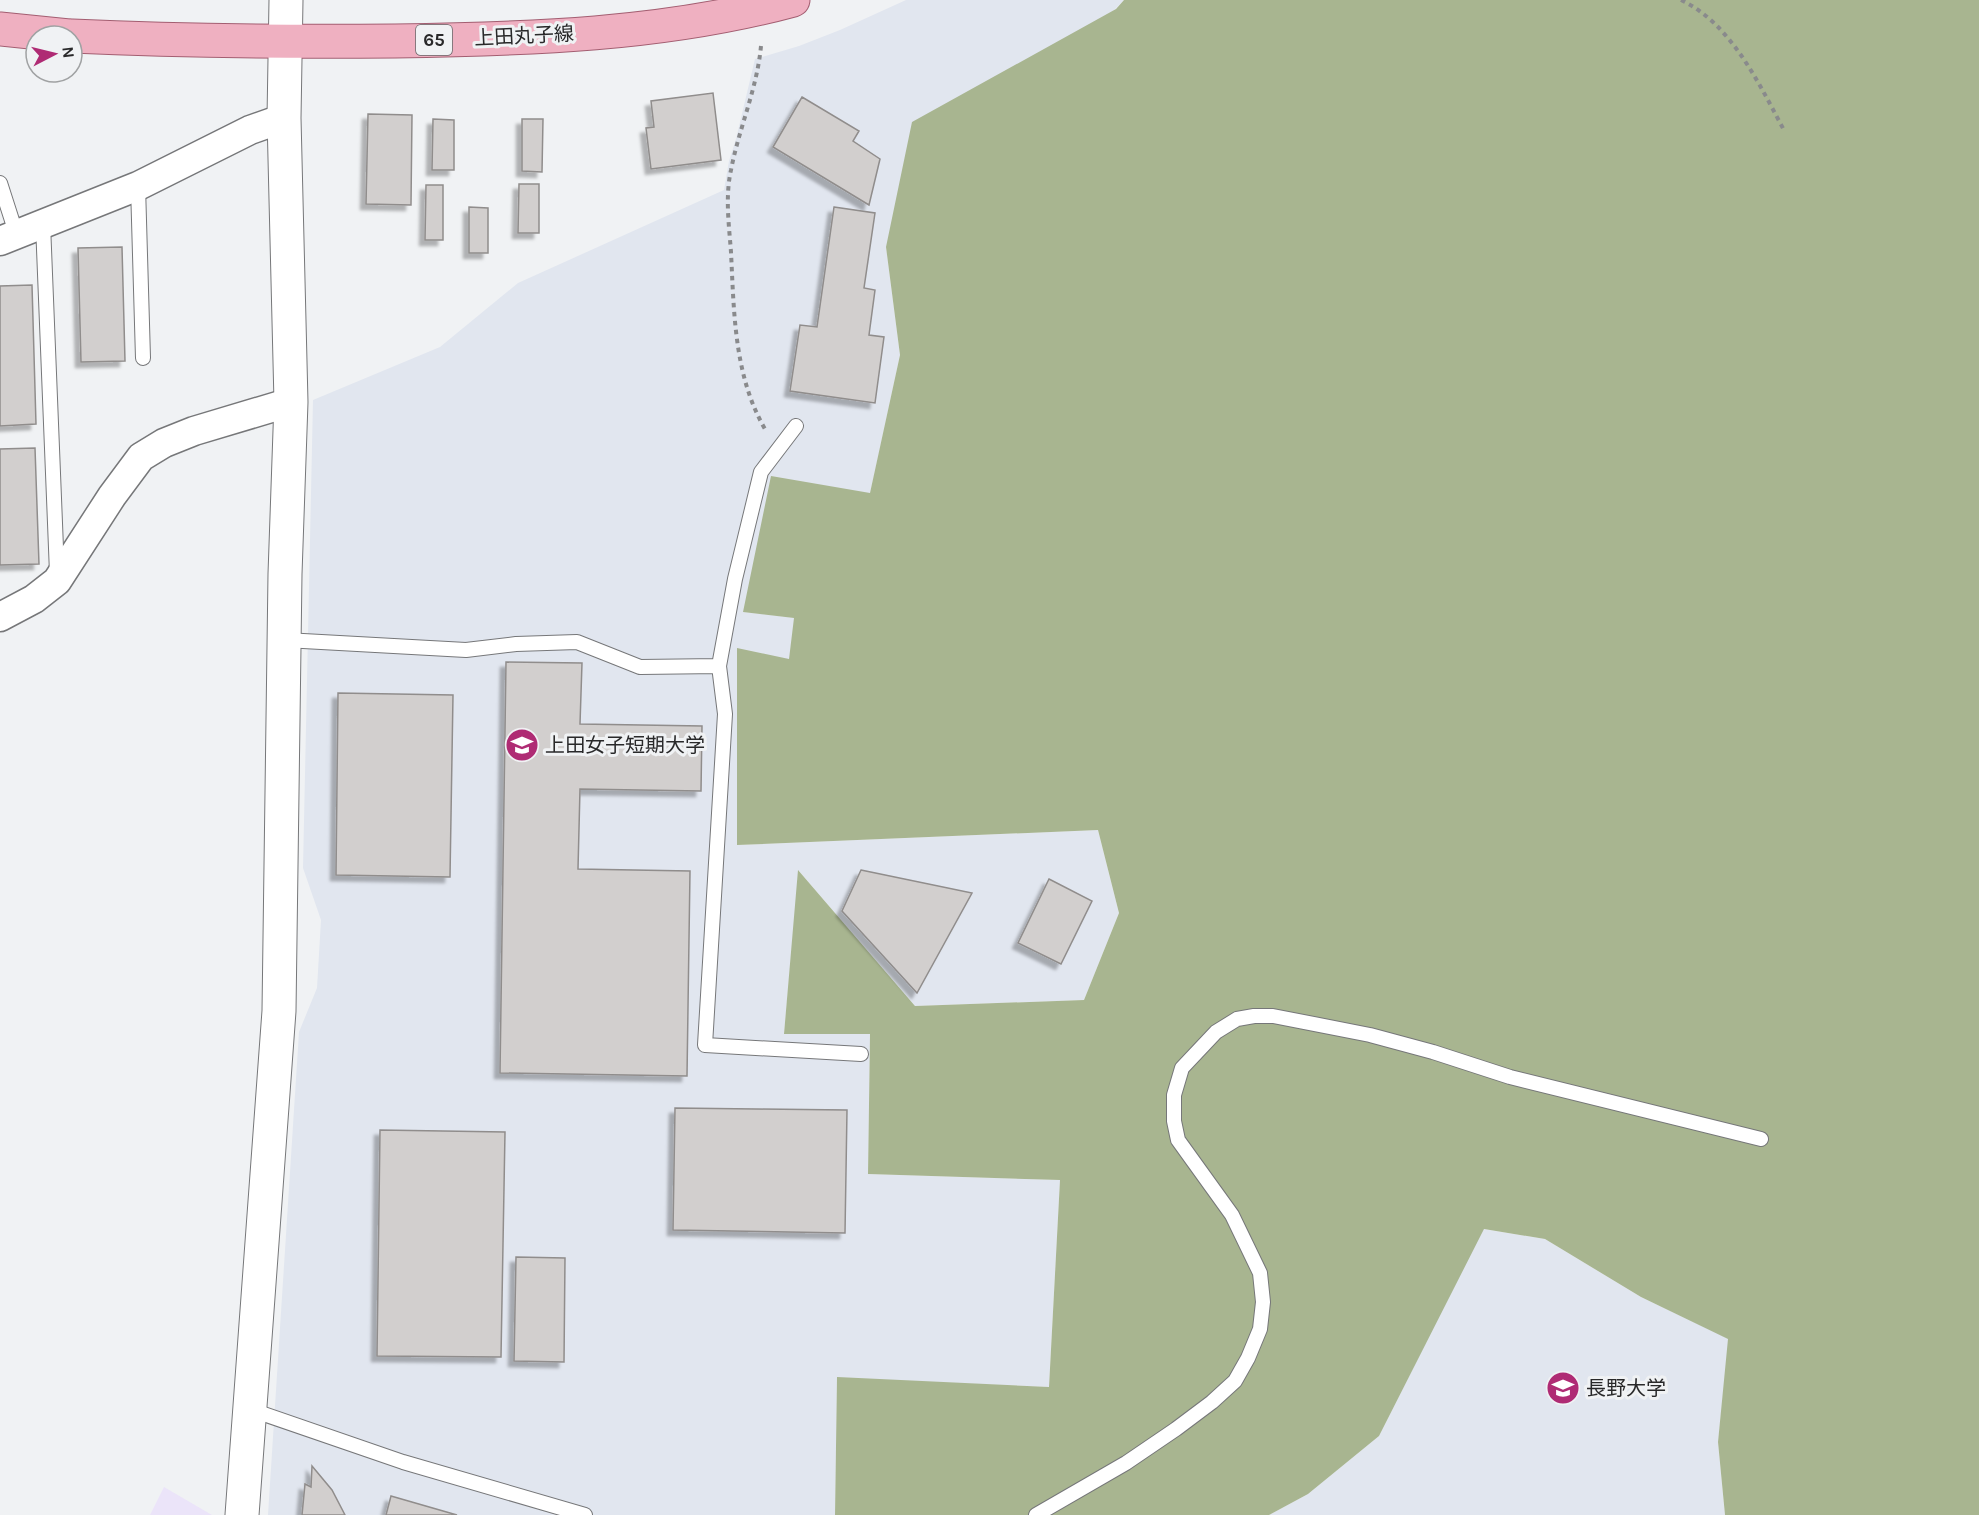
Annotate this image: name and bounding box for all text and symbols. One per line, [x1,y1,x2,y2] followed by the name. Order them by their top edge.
[473,22,575,50] street label: 上田丸子線
[24,24,84,84] north arrow
[416,25,452,55] road number: 65
[58,45,79,59] text: N
[504,727,540,763] school or university icon: 上田女子短期大学
[545,734,705,757] place label: 上田女子短期大学
[1545,1370,1581,1406] school or university icon: 長野大学
[1586,1377,1666,1400] place label: 長野大学

